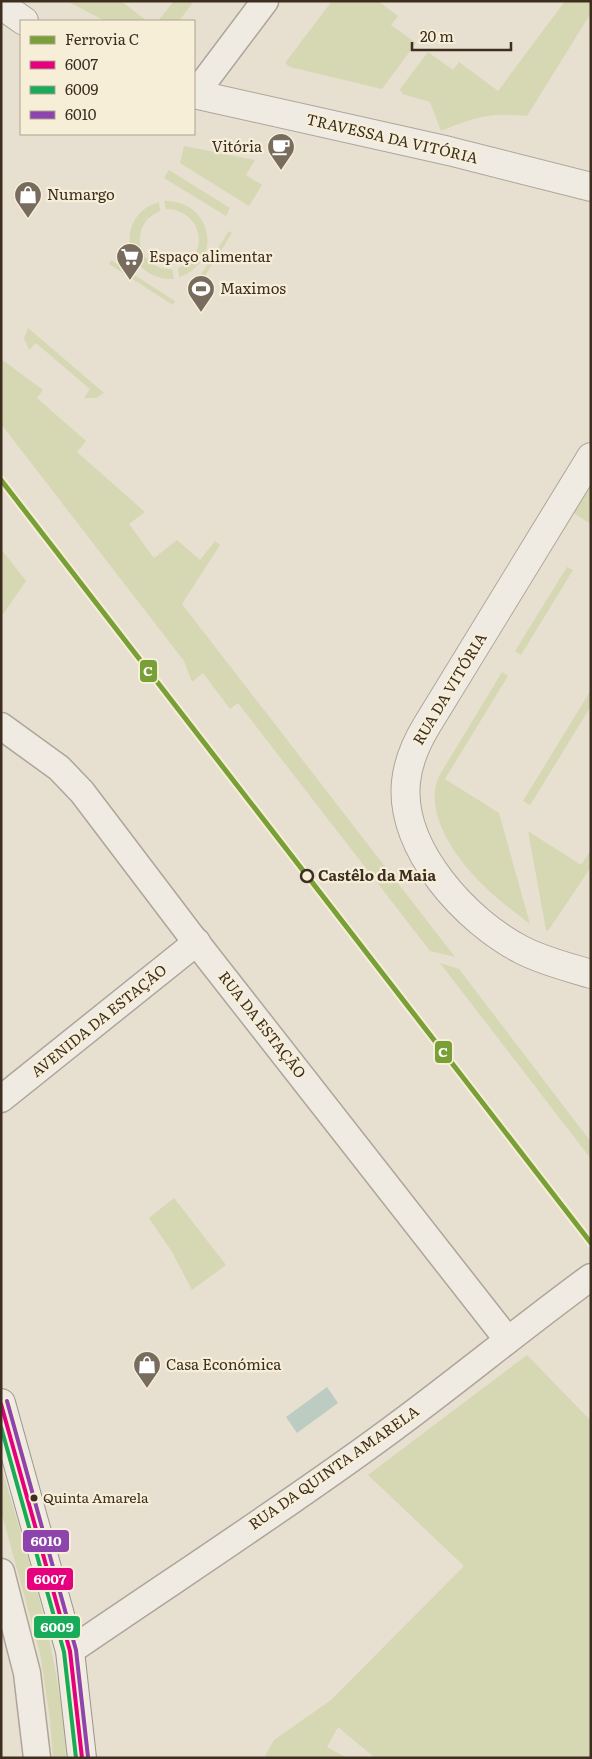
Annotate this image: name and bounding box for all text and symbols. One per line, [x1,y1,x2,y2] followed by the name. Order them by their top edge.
[20,20,195,135] legend
[412,20,511,52] scale bar
[420,24,454,47] text: 20 m
[65,27,139,50] text: Ferrovia C
[65,52,98,75] text: 6007
[65,77,98,100] text: 6009
[65,102,97,125] text: 6010
[304,107,481,169] street label: TRAVESSA DA VITÓRIA
[266,132,296,171] cafe icon: Vitória
[212,134,263,157] place label: Vitória
[13,180,43,219] shop icon: Numargo
[47,182,115,205] place label: Numargo
[115,242,145,281] supermarket icon: Espaço alimentar
[149,244,272,267] place label: Espaço alimentar
[186,274,216,313] sports icon: Maximos
[220,276,286,299] place label: Maximos
[406,628,491,749] street label: RUA DA VITÓRIA
[139,659,158,683] line badge: C
[143,660,153,680] text: C
[318,863,436,886] place label: Castêlo da Maia
[300,869,314,883] marker: Castêlo da Maia
[25,958,171,1082] street label: AVENIDA DA ESTAÇÃO
[214,966,312,1083] street label: RUA DA ESTAÇÃO
[434,1040,453,1064] line badge: C
[438,1041,448,1061] text: C
[132,1350,162,1389] shop icon: Casa Económica
[166,1352,282,1375] place label: Casa Económica
[243,1399,423,1535] street label: RUA DA QUINTA AMARELA
[43,1487,149,1507] place label: Quinta Amarela
[29,1493,39,1503] marker: Quinta Amarela
[22,1529,70,1553] line badge: 6010
[30,1530,62,1550] text: 6010
[26,1567,74,1591] line badge: 6007
[34,1568,67,1588] text: 6007
[33,1615,81,1639] line badge: 6009
[40,1616,74,1636] text: 6009

